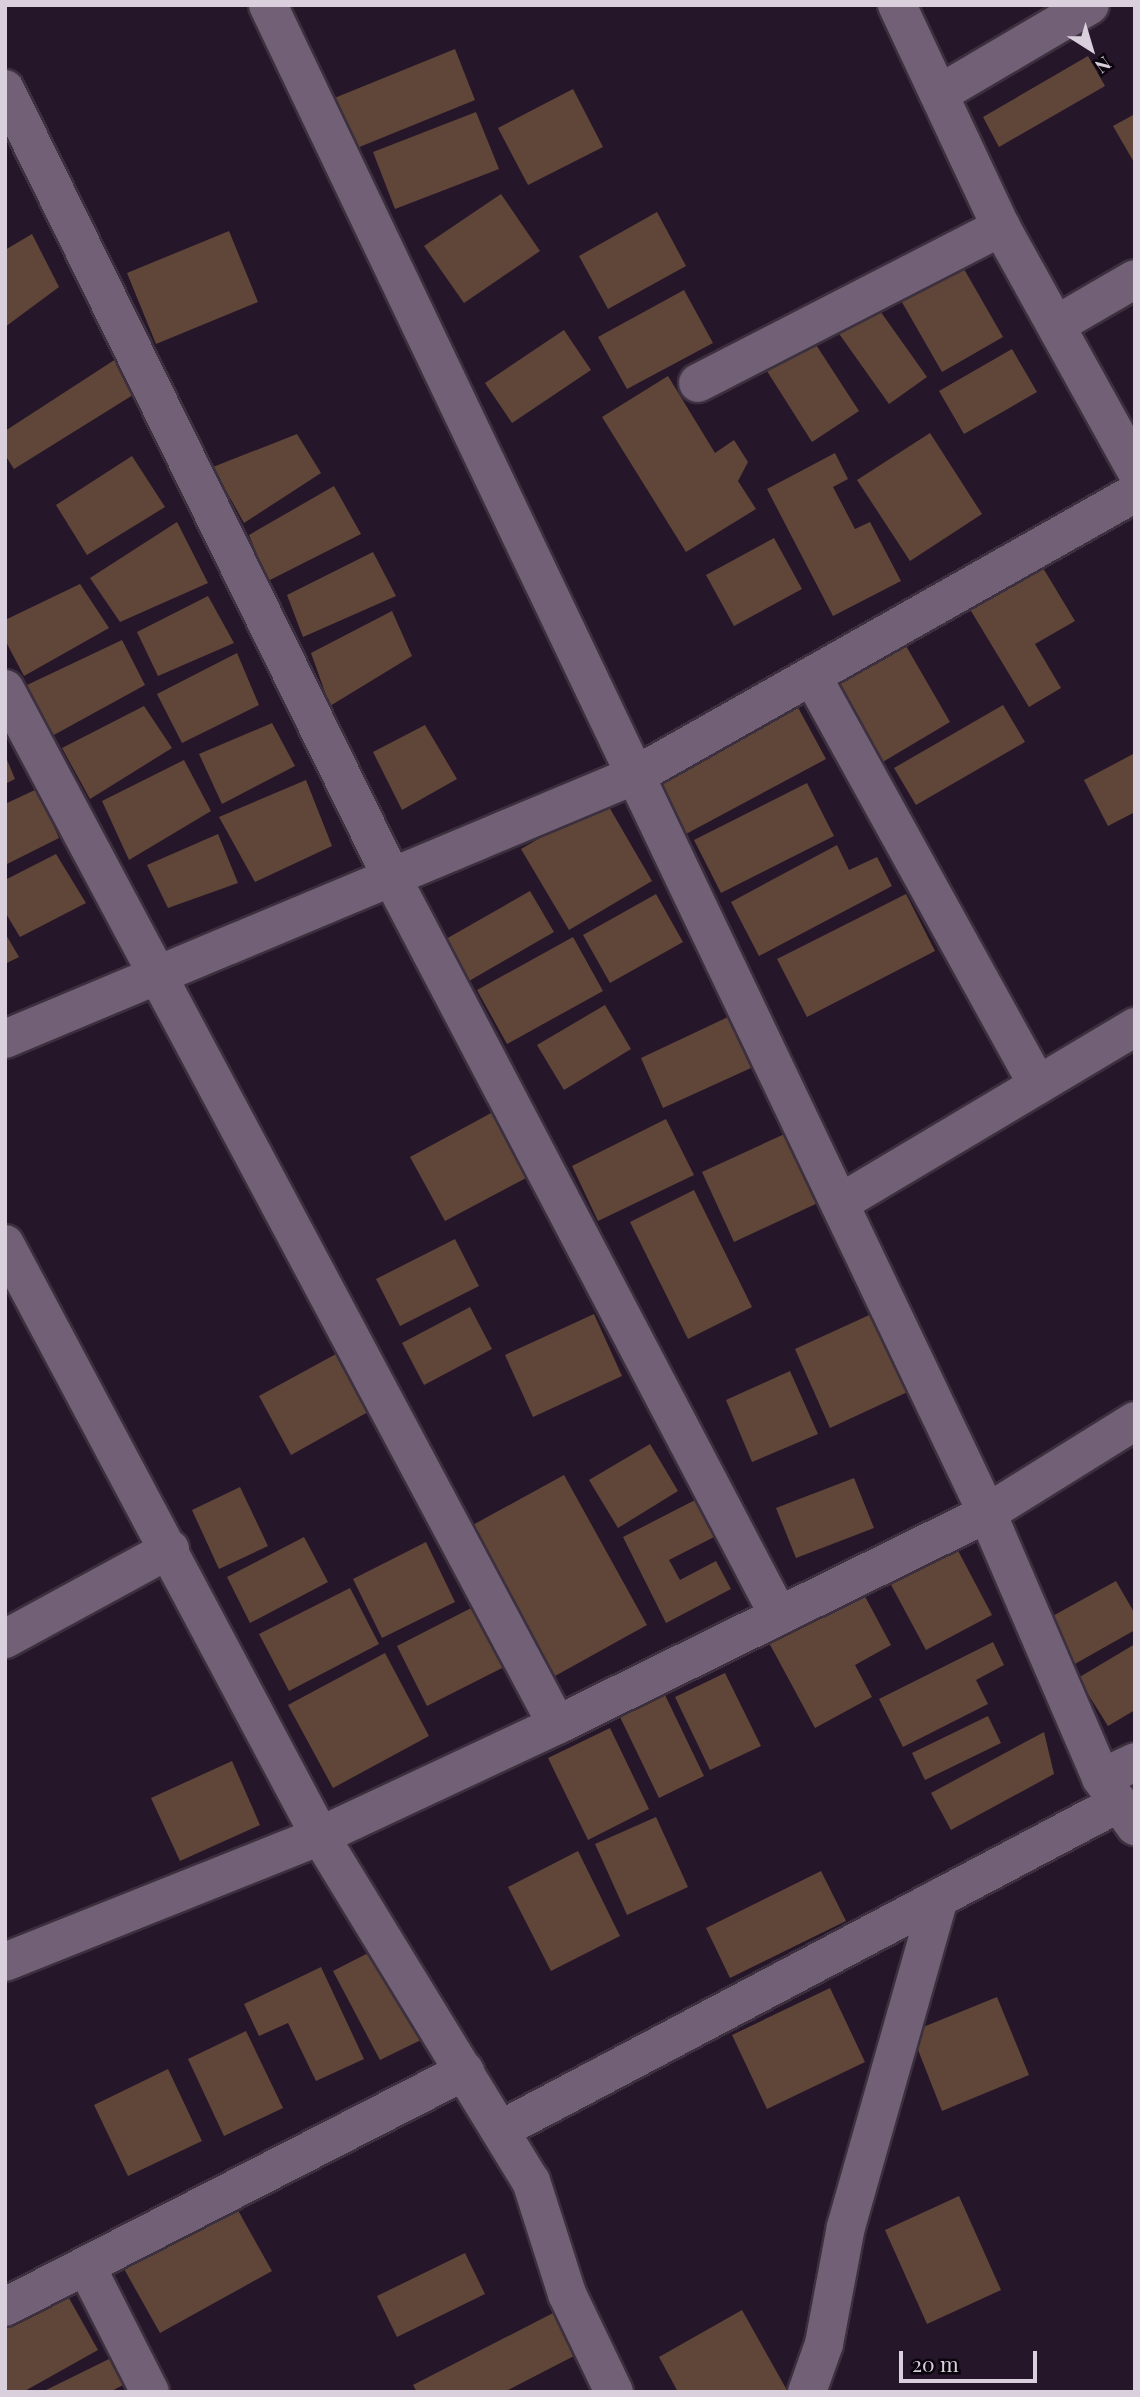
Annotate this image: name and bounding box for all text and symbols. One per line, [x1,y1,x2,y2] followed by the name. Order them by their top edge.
[1056,14,1126,84] north arrow
[1090,51,1117,80] text: N
[902,2338,1040,2382] scale bar
[912,2349,959,2377] text: 20 m

